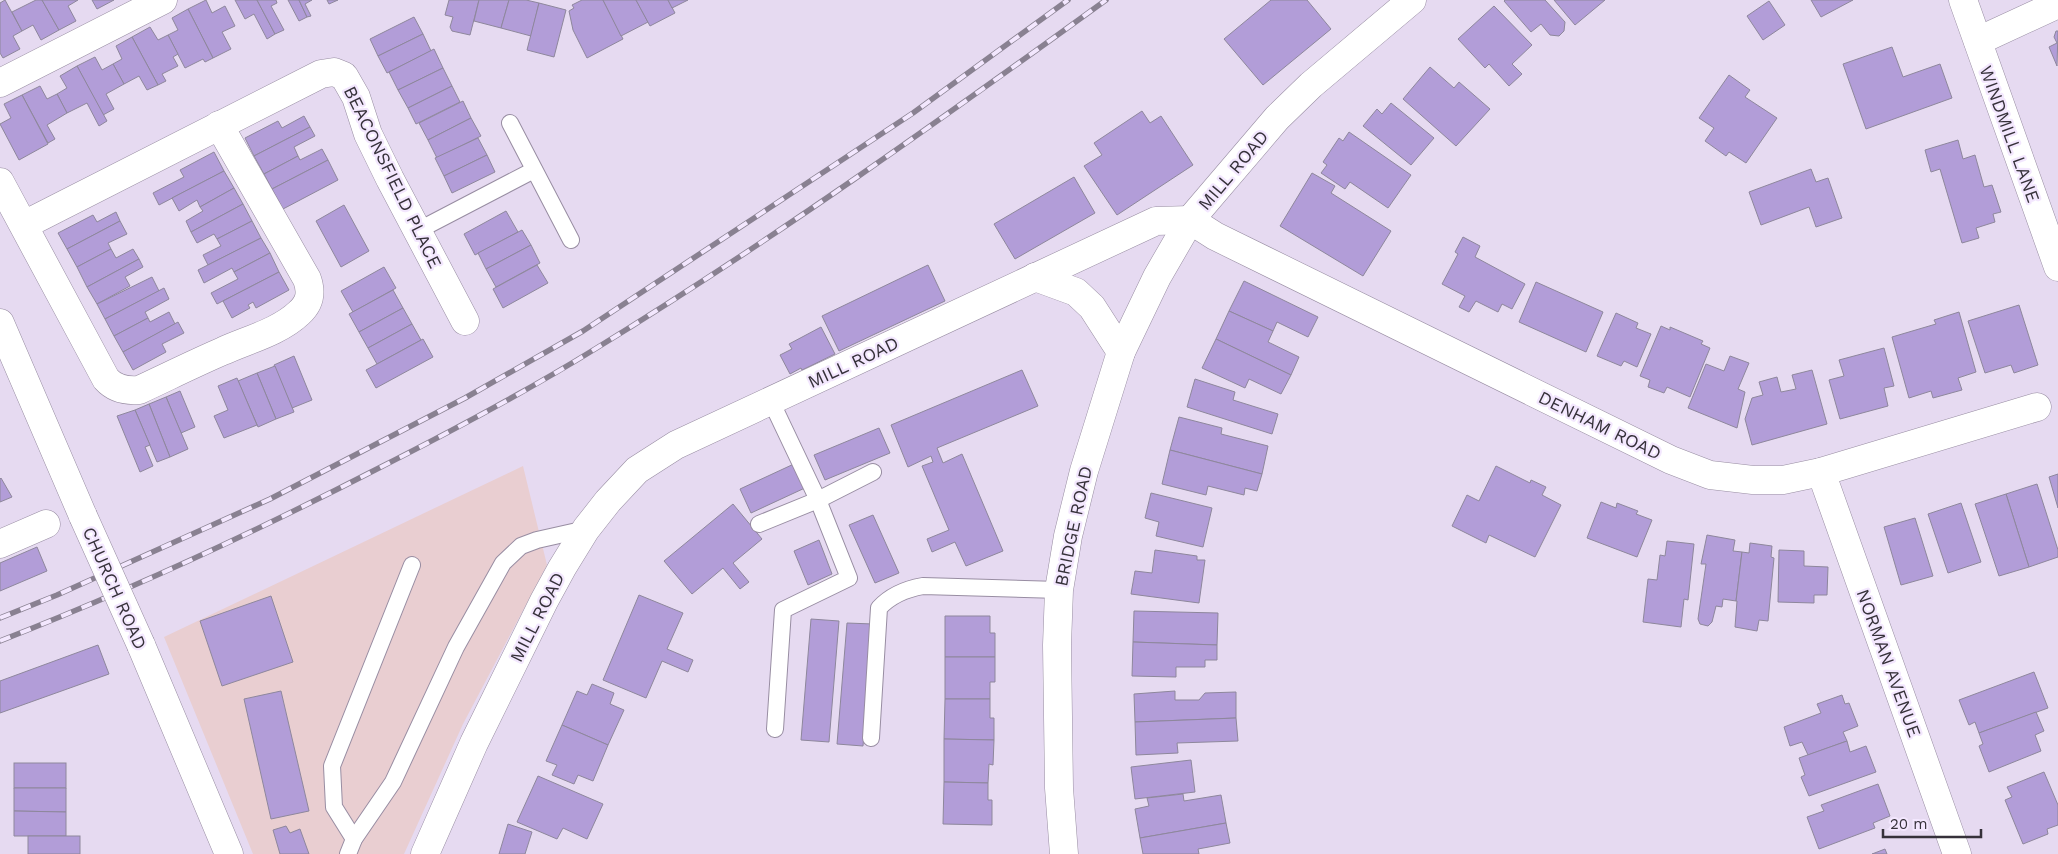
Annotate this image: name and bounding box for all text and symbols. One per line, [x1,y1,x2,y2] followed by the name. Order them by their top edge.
[1975,63,2045,205] street label: WINDMILL LANE
[340,83,446,271] street label: BEACONSFIELD PLACE
[1194,126,1272,214] street label: MILL ROAD
[804,332,902,392] street label: MILL ROAD
[1535,386,1665,464] street label: DENHAM ROAD
[1050,464,1096,588] street label: BRIDGE ROAD
[79,524,151,652] street label: CHURCH ROAD
[505,569,569,665] street label: MILL ROAD
[1852,586,1926,740] street label: NORMAN AVENUE
[1883,806,1980,838] scale bar
[1890,815,1928,833] text: 20 m

